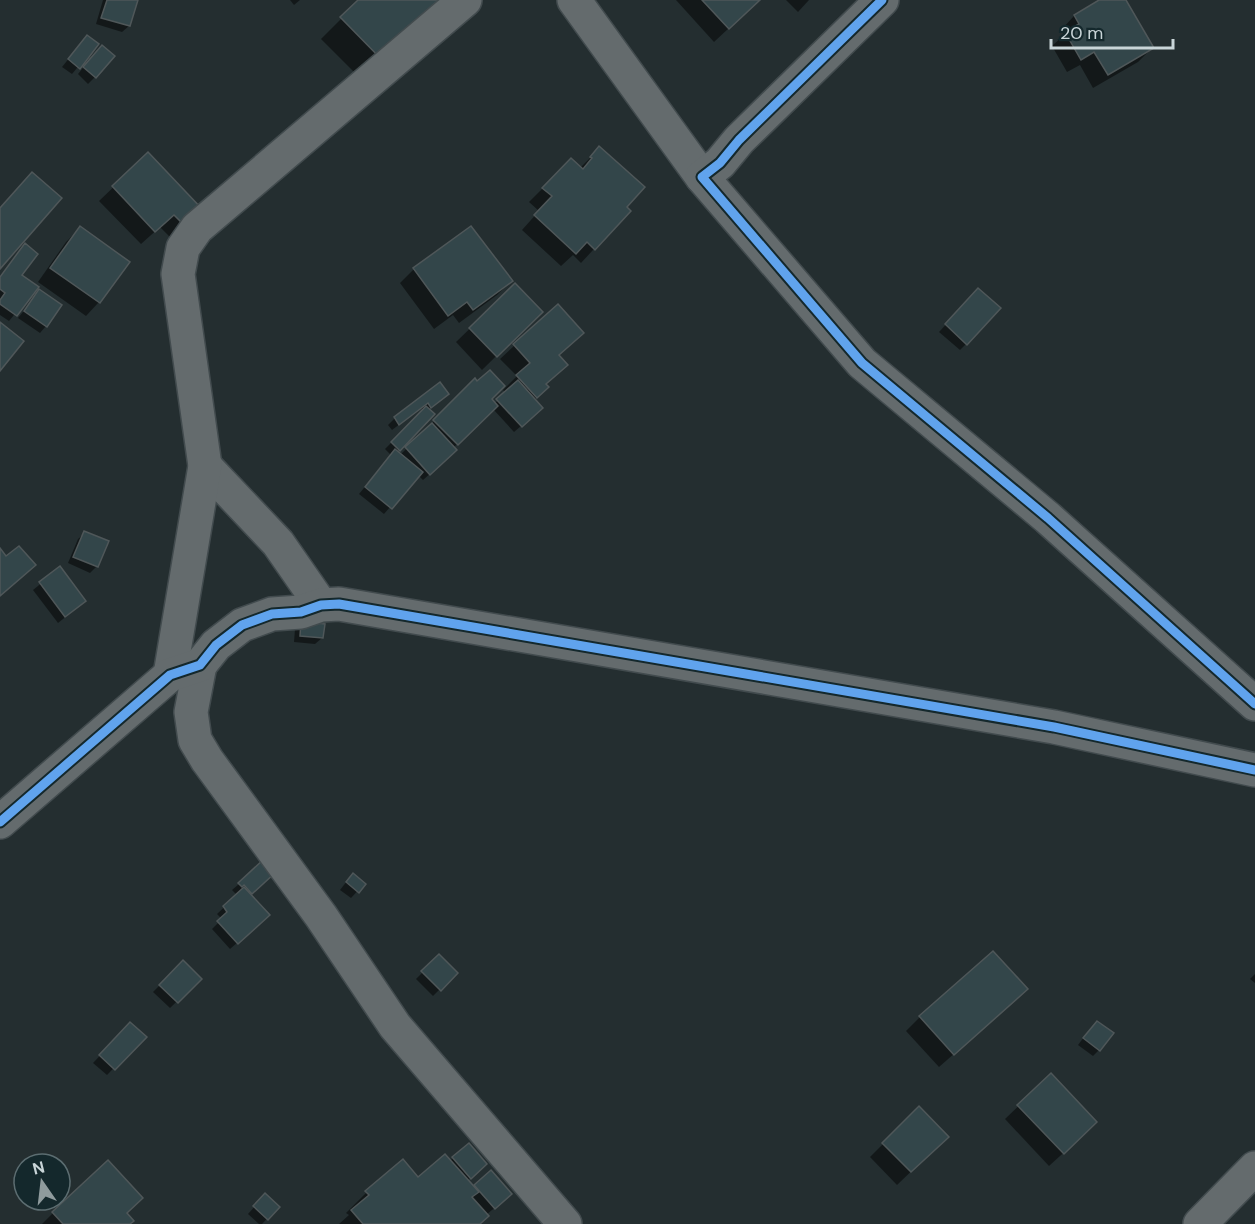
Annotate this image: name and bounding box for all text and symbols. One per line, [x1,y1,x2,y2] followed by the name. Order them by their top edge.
[1051,12,1172,50] scale bar
[1060,21,1103,45] text: 20 m
[12,1152,72,1212] north arrow
[30,1156,47,1180] text: N

